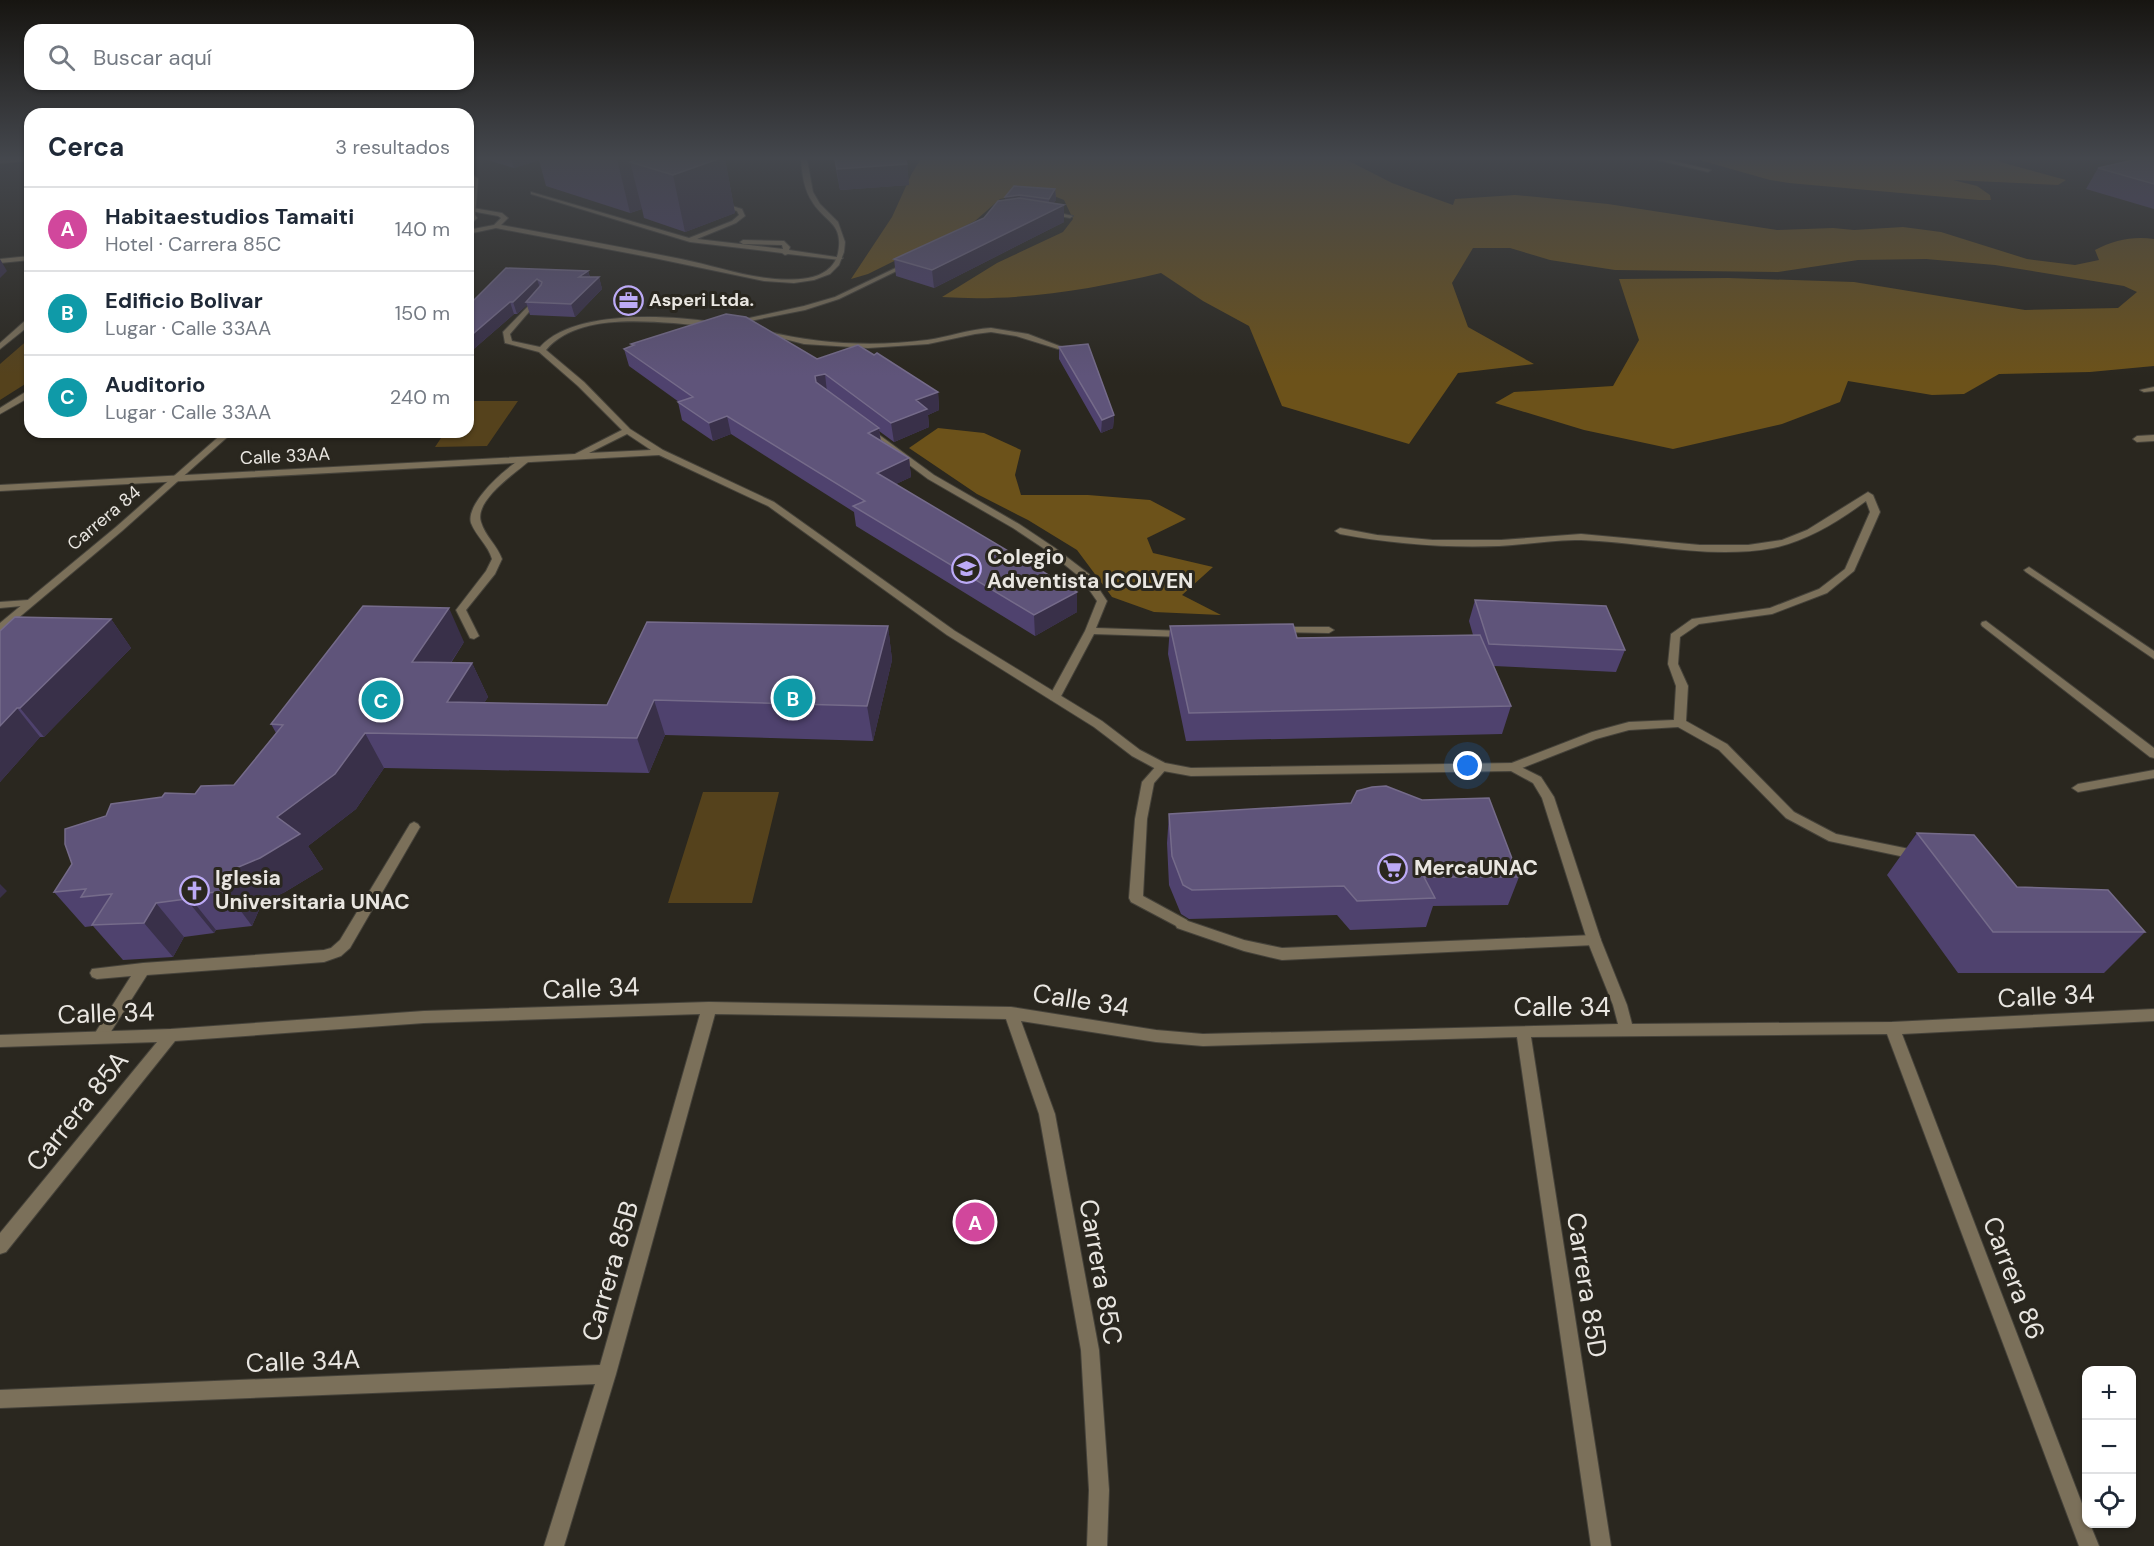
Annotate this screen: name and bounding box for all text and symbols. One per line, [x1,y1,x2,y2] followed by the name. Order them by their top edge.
[24,24,474,90] search box
[45,41,78,74] icon: search
[93,43,212,72] text: Buscar aquí
[48,130,124,164] text: Cerca
[335,134,450,160] text: 3 resultados
[105,202,354,231] text: Habitaestudios Tamaiti
[60,216,75,242] text: A
[395,216,450,242] text: 140 m
[105,231,281,257] text: Hotel · Carrera 85C
[612,284,644,316] office icon: Asperi Ltda.
[105,286,263,315] text: Edificio Bolivar
[649,288,754,312] place label: Asperi Ltda.
[61,300,74,326] text: B
[395,300,450,326] text: 150 m
[105,315,271,341] text: Lugar · Calle 33AA
[105,370,206,399] text: Auditorio
[60,384,75,410] text: C
[390,384,450,410] text: 240 m
[105,399,271,425] text: Lugar · Calle 33AA
[239,442,331,470] street label: Calle 33AA
[62,480,146,556] street label: Carrera 84
[987,543,1193,595] place label: Colegio Adventista ICOLVEN
[950,553,982,585] school or university icon: Colegio Adventista ICOLVEN
[774,676,812,720] pin: B
[362,678,400,722] pin: C
[1453,751,1482,780] your location
[1377,852,1409,884] supermarket icon: MercaUNAC
[1414,854,1538,882] place label: MercaUNAC
[215,864,410,916] place label: Iglesia Universitaria UNAC
[178,874,210,906] church icon: Iglesia Universitaria UNAC
[542,969,640,1007] street label: Calle 34
[1030,976,1132,1024] street label: Calle 34
[1997,976,2096,1016] street label: Calle 34
[1513,990,1611,1024] street label: Calle 34
[57,994,155,1032] street label: Calle 34
[18,1044,136,1178] street label: Carrera 85A
[574,1197,646,1345] street label: Carrera 85B
[1071,1197,1131,1347] street label: Carrera 85C
[956,1200,994,1244] pin: A
[1559,1210,1615,1360] street label: Carrera 85D
[1975,1212,2053,1344] street label: Carrera 86
[245,1342,361,1380] street label: Calle 34A
[2082,1366,2136,1528] map controls
[2082,1366,2136,1420] button: +
[2082,1420,2136,1474] button: −
[2082,1474,2136,1528] button: locate

